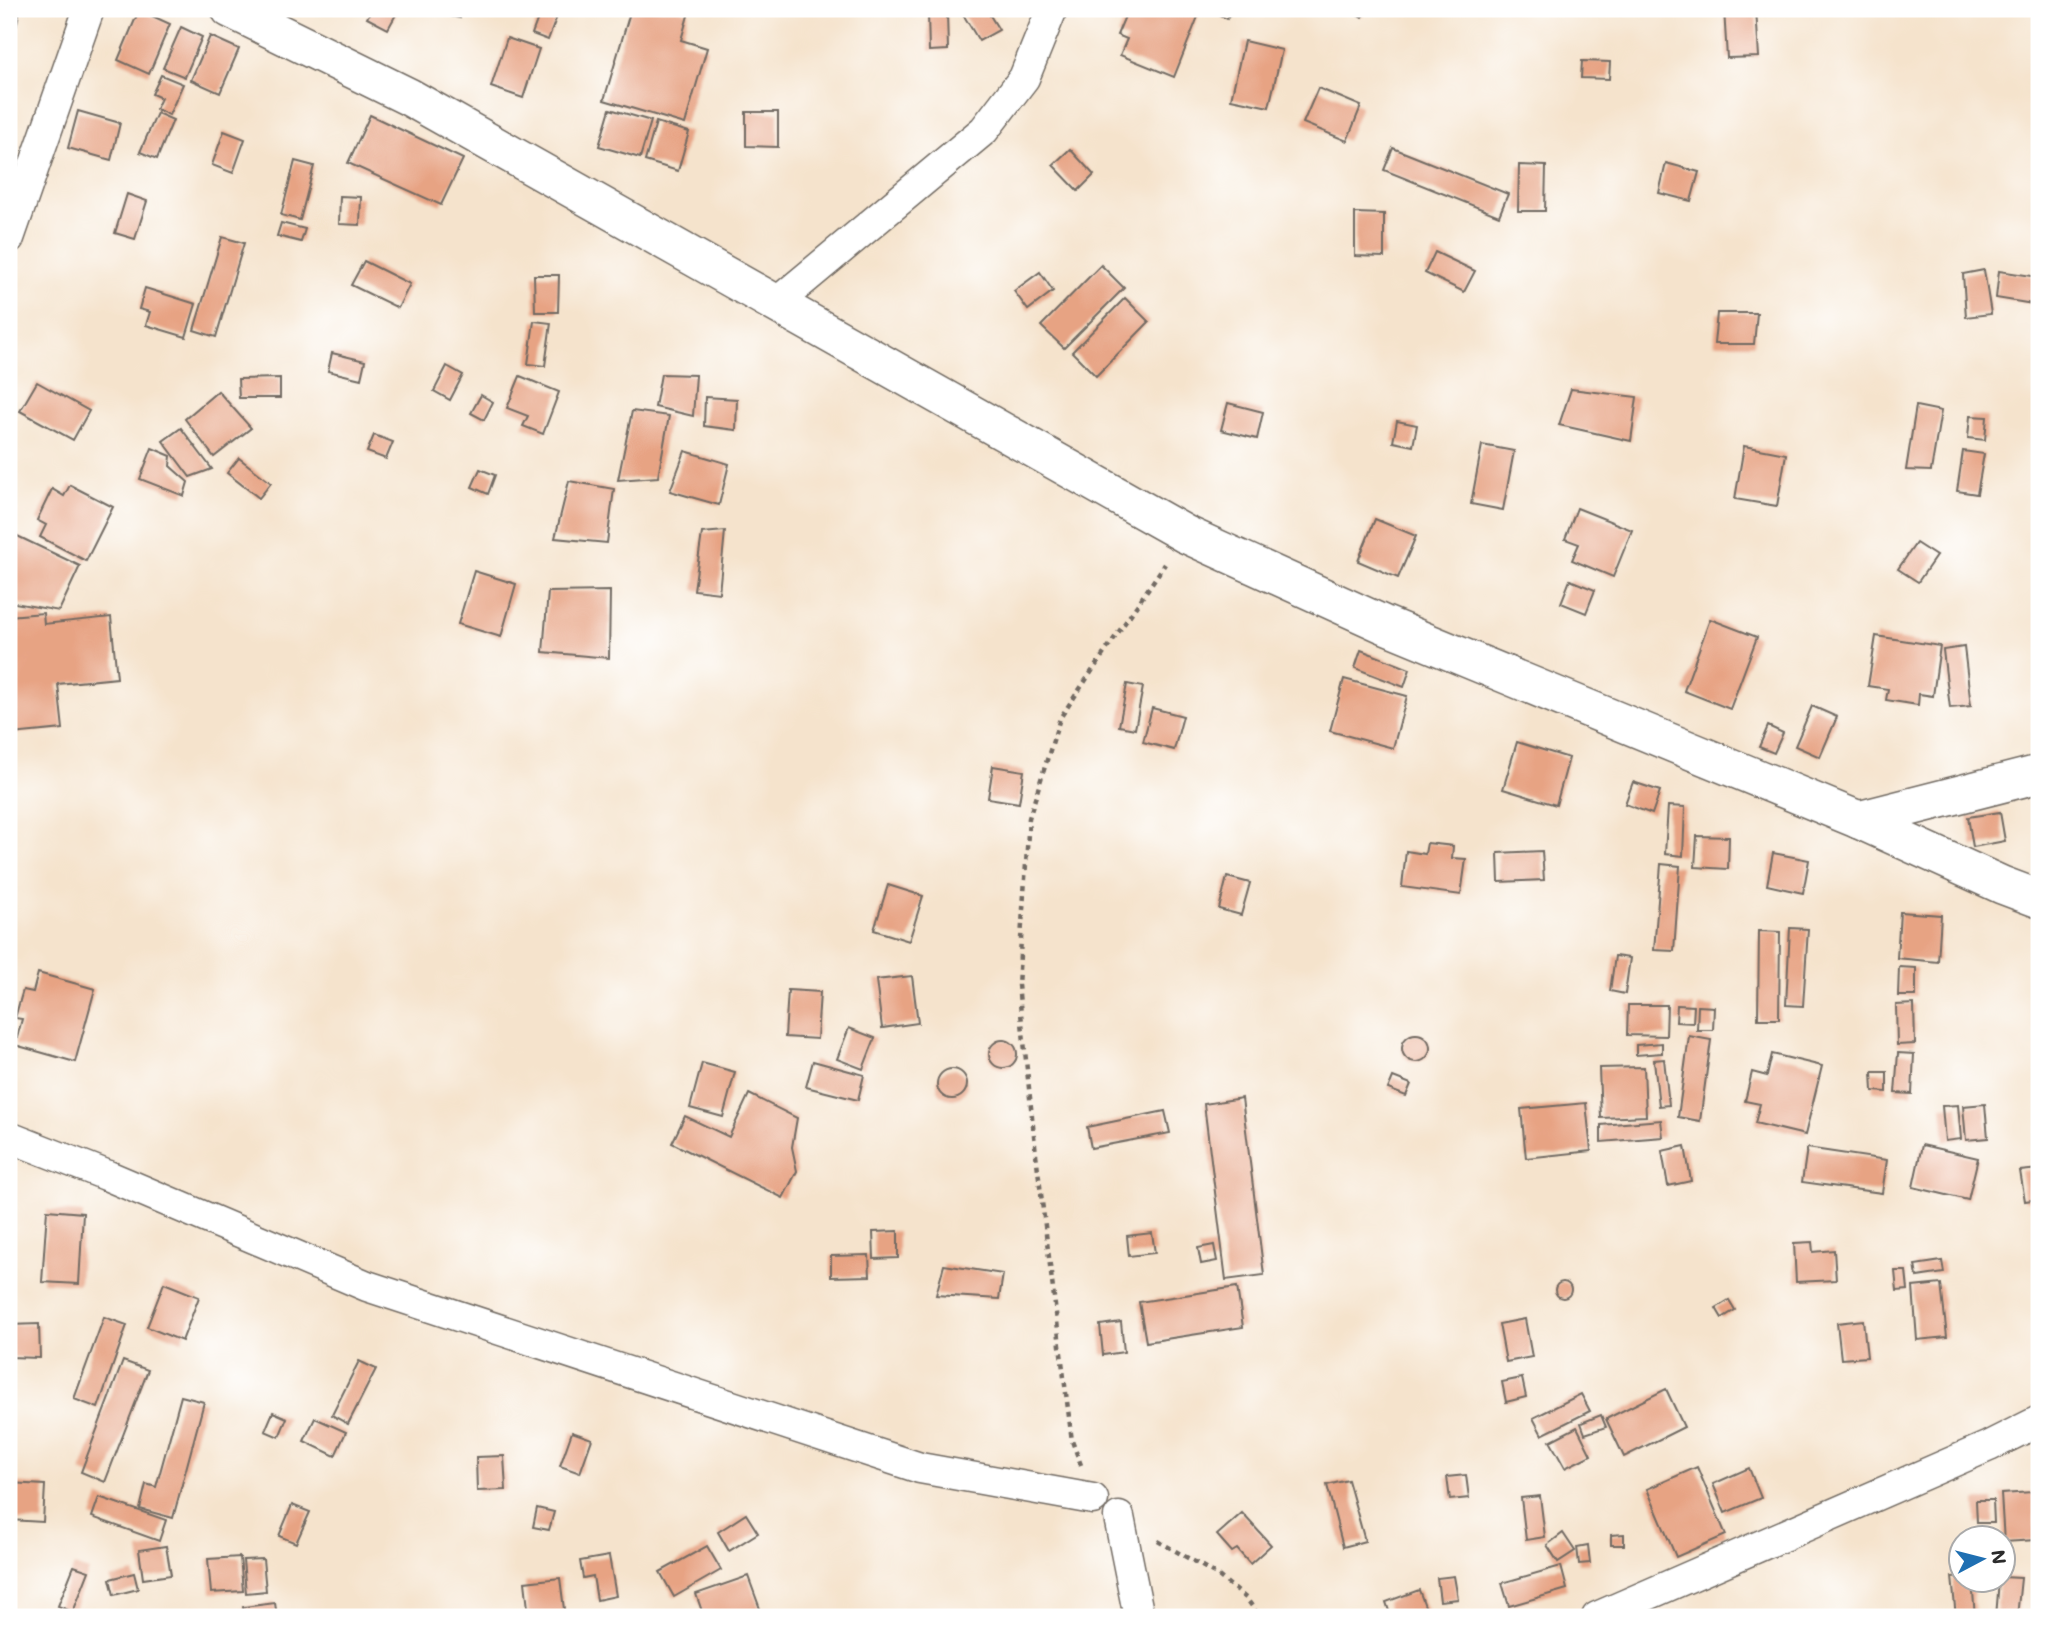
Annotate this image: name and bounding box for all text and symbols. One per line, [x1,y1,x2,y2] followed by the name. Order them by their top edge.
[1946,1524,2016,1594] north arrow
[1986,1548,2013,1566] text: N

